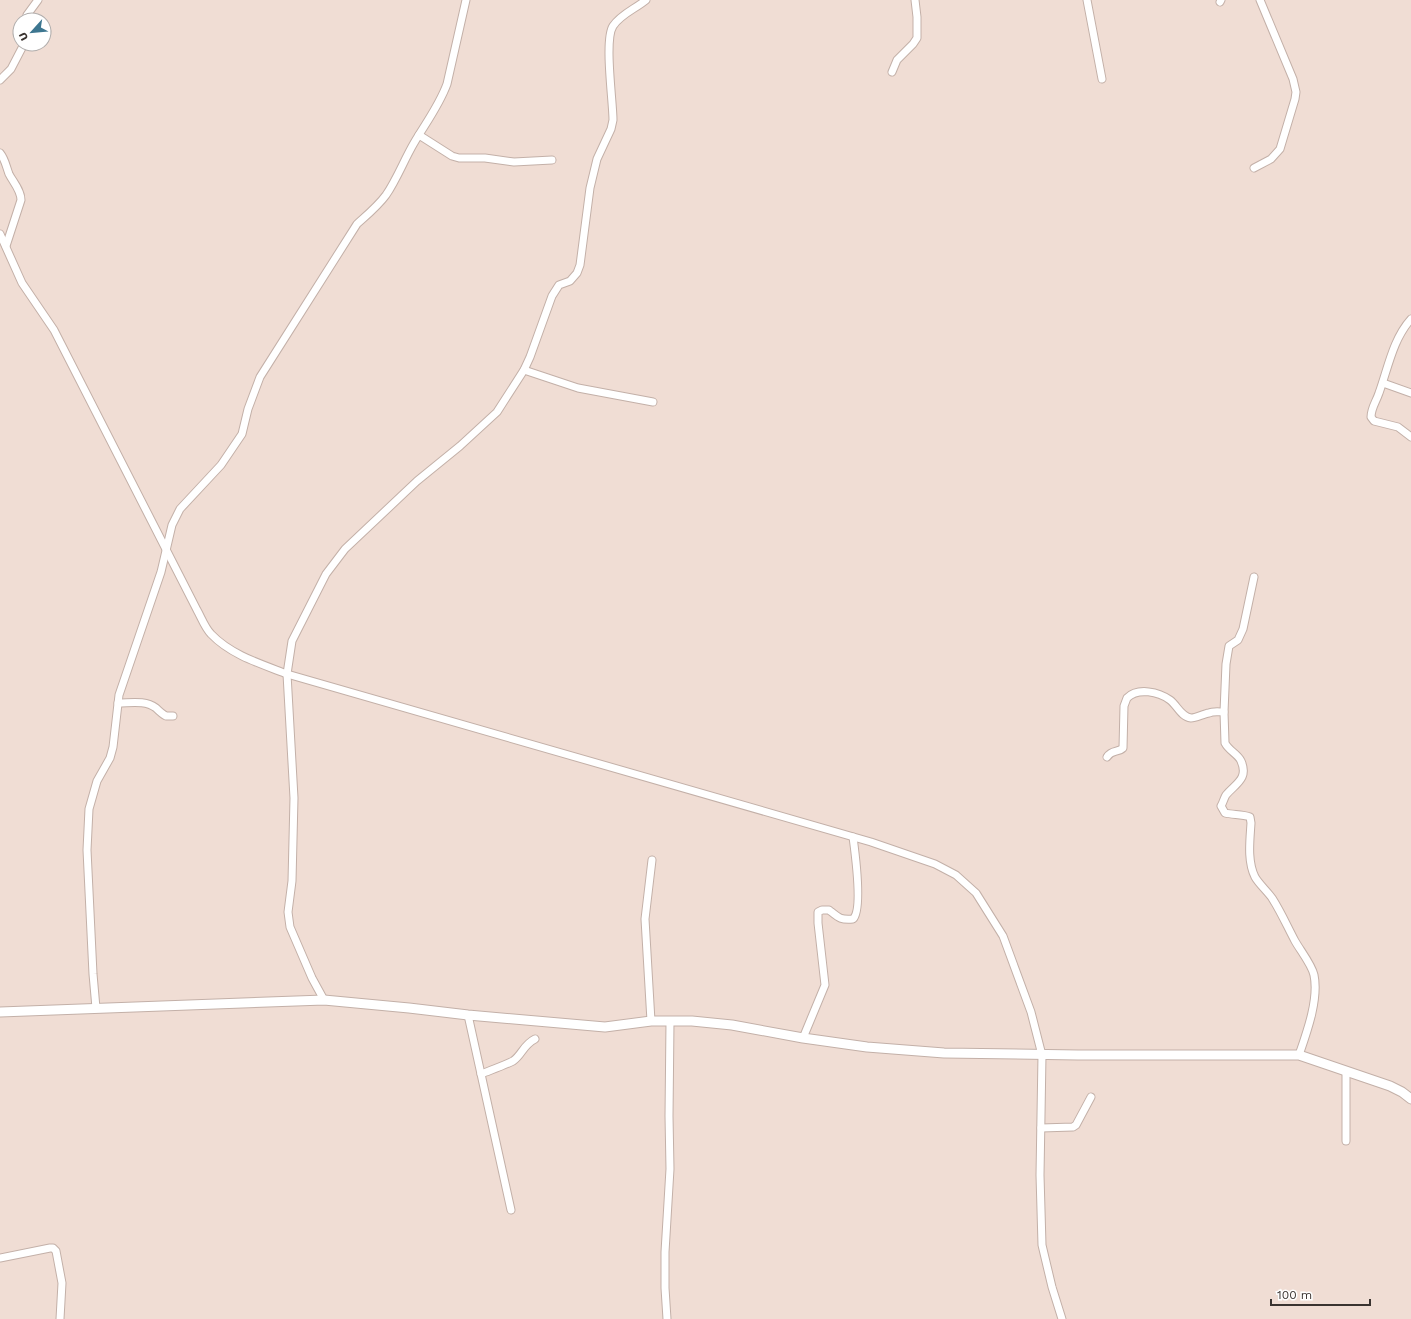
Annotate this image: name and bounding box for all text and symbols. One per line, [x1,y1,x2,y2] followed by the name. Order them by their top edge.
[12,12,52,52] north arrow
[16,30,31,43] text: U
[1271,1281,1370,1307] scale bar
[1277,1288,1312,1302] text: 100 m

